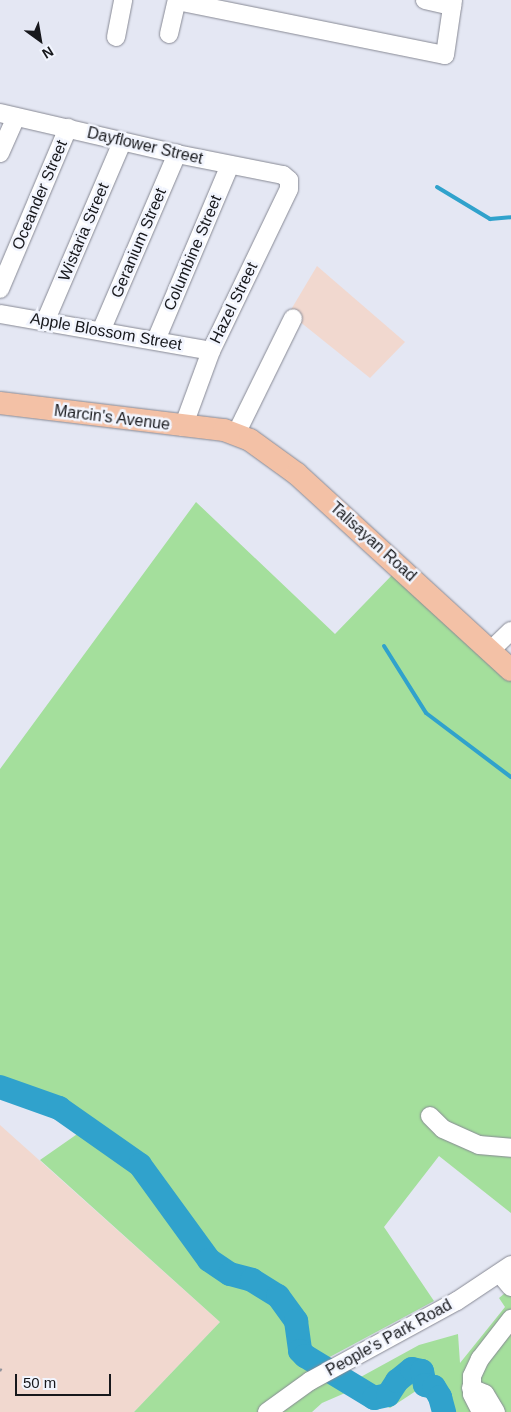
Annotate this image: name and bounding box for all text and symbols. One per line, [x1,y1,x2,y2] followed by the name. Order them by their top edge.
[15,15,65,65] north arrow
[39,43,56,62] text: N
[85,123,205,169] street label: Dayflower Street
[8,137,72,253] street label: Oceander Street
[55,180,113,284] street label: Wistaria Street
[107,185,171,301] street label: Geranium Street
[160,192,226,314] street label: Columbine Street
[206,259,262,347] street label: Hazel Street
[29,309,183,355] street label: Apple Blossom Street
[53,401,171,435] street label: Marcin's Avenue
[326,498,420,586] street label: Talisayan Road
[323,1295,455,1381] street label: People's Park Road
[18,1364,114,1396] scale bar
[23,1374,56,1391] text: 50 m

